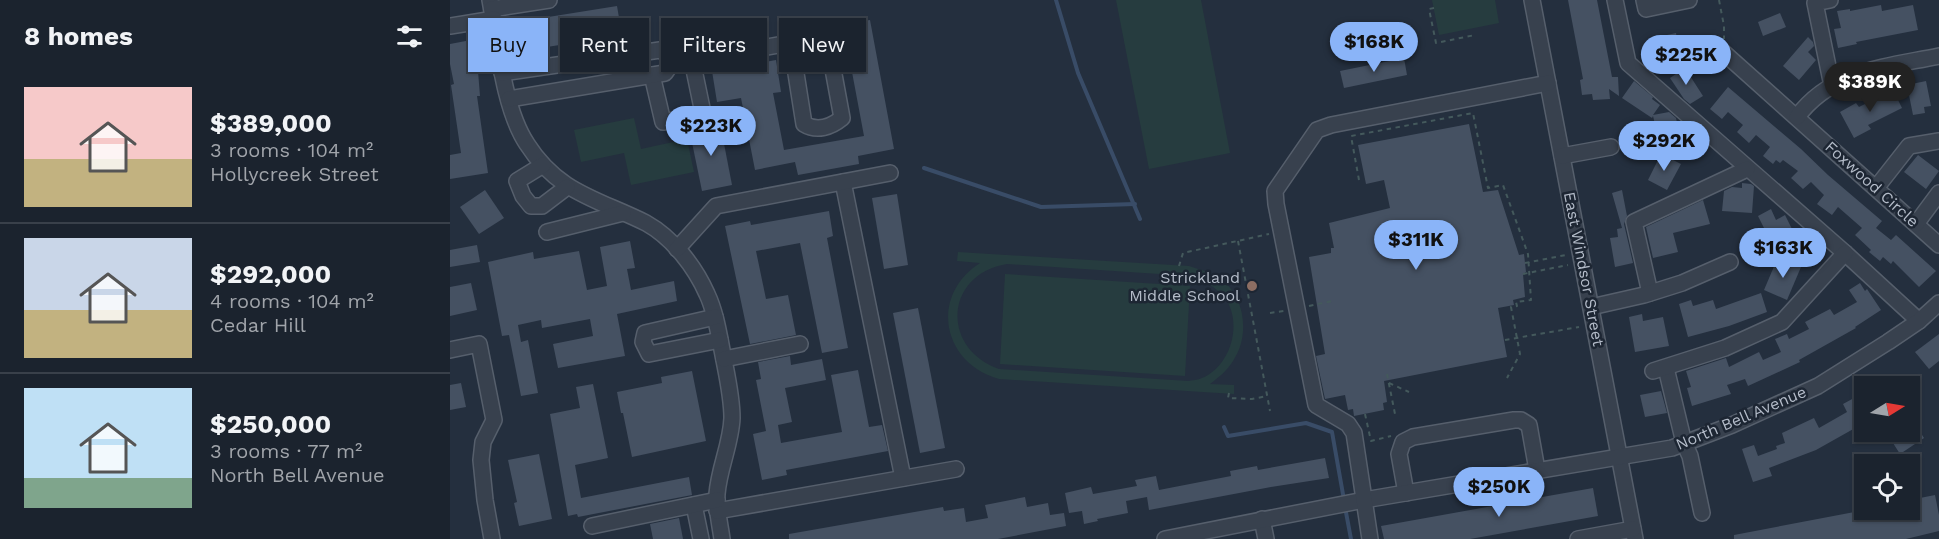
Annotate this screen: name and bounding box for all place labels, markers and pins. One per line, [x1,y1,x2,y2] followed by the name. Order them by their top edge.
[1332,22,1416,73] pin: $168K
[1644,35,1728,86] pin: $225K
[1828,62,1912,113] pin: $389K
[669,106,753,157] pin: $223K
[1622,121,1706,172] pin: $292K
[1374,220,1458,271] pin: $311K
[1741,228,1825,279] pin: $163K
[1129,268,1240,305] place label: Strickland Middle School
[1245,279,1259,293] marker: Strickland Middle School
[1457,467,1541,518] pin: $250K

